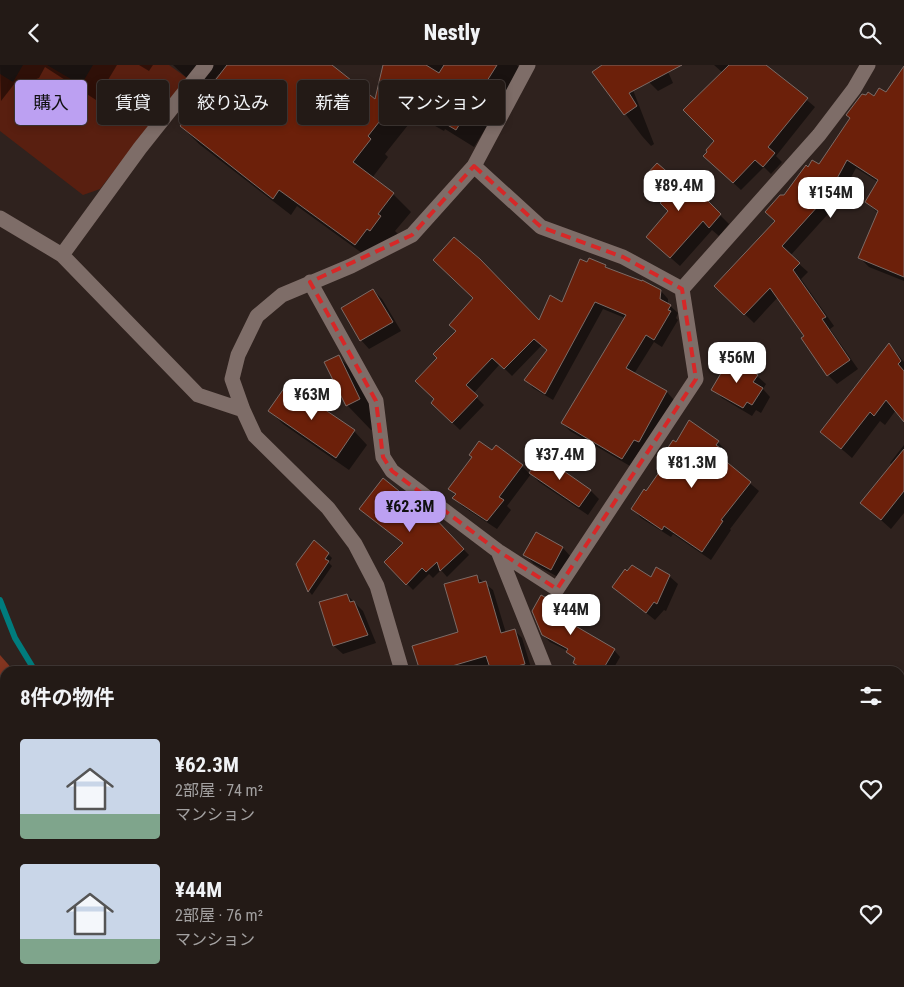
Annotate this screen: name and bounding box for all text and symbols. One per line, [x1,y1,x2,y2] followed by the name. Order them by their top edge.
[20,19,48,47] icon: back
[856,19,884,47] icon: search
[424,20,480,45] text: Nestly
[15,80,87,125] chip: 購入
[97,80,169,125] chip: 賃貸
[179,80,287,125] chip: 絞り込み
[297,80,369,125] chip: 新着
[379,80,505,125] chip: マンション
[638,169,720,212] pin: ¥89.4M
[655,176,703,195] text: ¥89.4M
[796,177,866,219] pin: ¥154M
[809,183,853,202] text: ¥154M
[707,341,767,384] pin: ¥56M
[719,348,755,367] text: ¥56M
[282,379,342,421] pin: ¥63M
[294,385,330,404] text: ¥63M
[519,439,601,481] pin: ¥37.4M
[536,445,584,464] text: ¥37.4M
[651,447,733,489] pin: ¥81.3M
[668,453,716,472] text: ¥81.3M
[369,491,451,533] pin: ¥62.3M
[386,497,434,516] text: ¥62.3M
[541,593,601,636] pin: ¥44M
[553,600,589,619] text: ¥44M
[857,682,885,710] icon: filters
[20,686,115,710] text: 8件の物件
[175,753,239,777] text: ¥62.3M
[60,759,120,819] icon: home
[857,775,885,803] icon: heart
[175,781,263,800] text: 2部屋 · 74 m²
[175,805,255,824] text: マンション
[175,878,222,902] text: ¥44M
[60,884,120,944] icon: home
[857,900,885,928] icon: heart
[175,906,263,925] text: 2部屋 · 76 m²
[175,930,255,949] text: マンション

